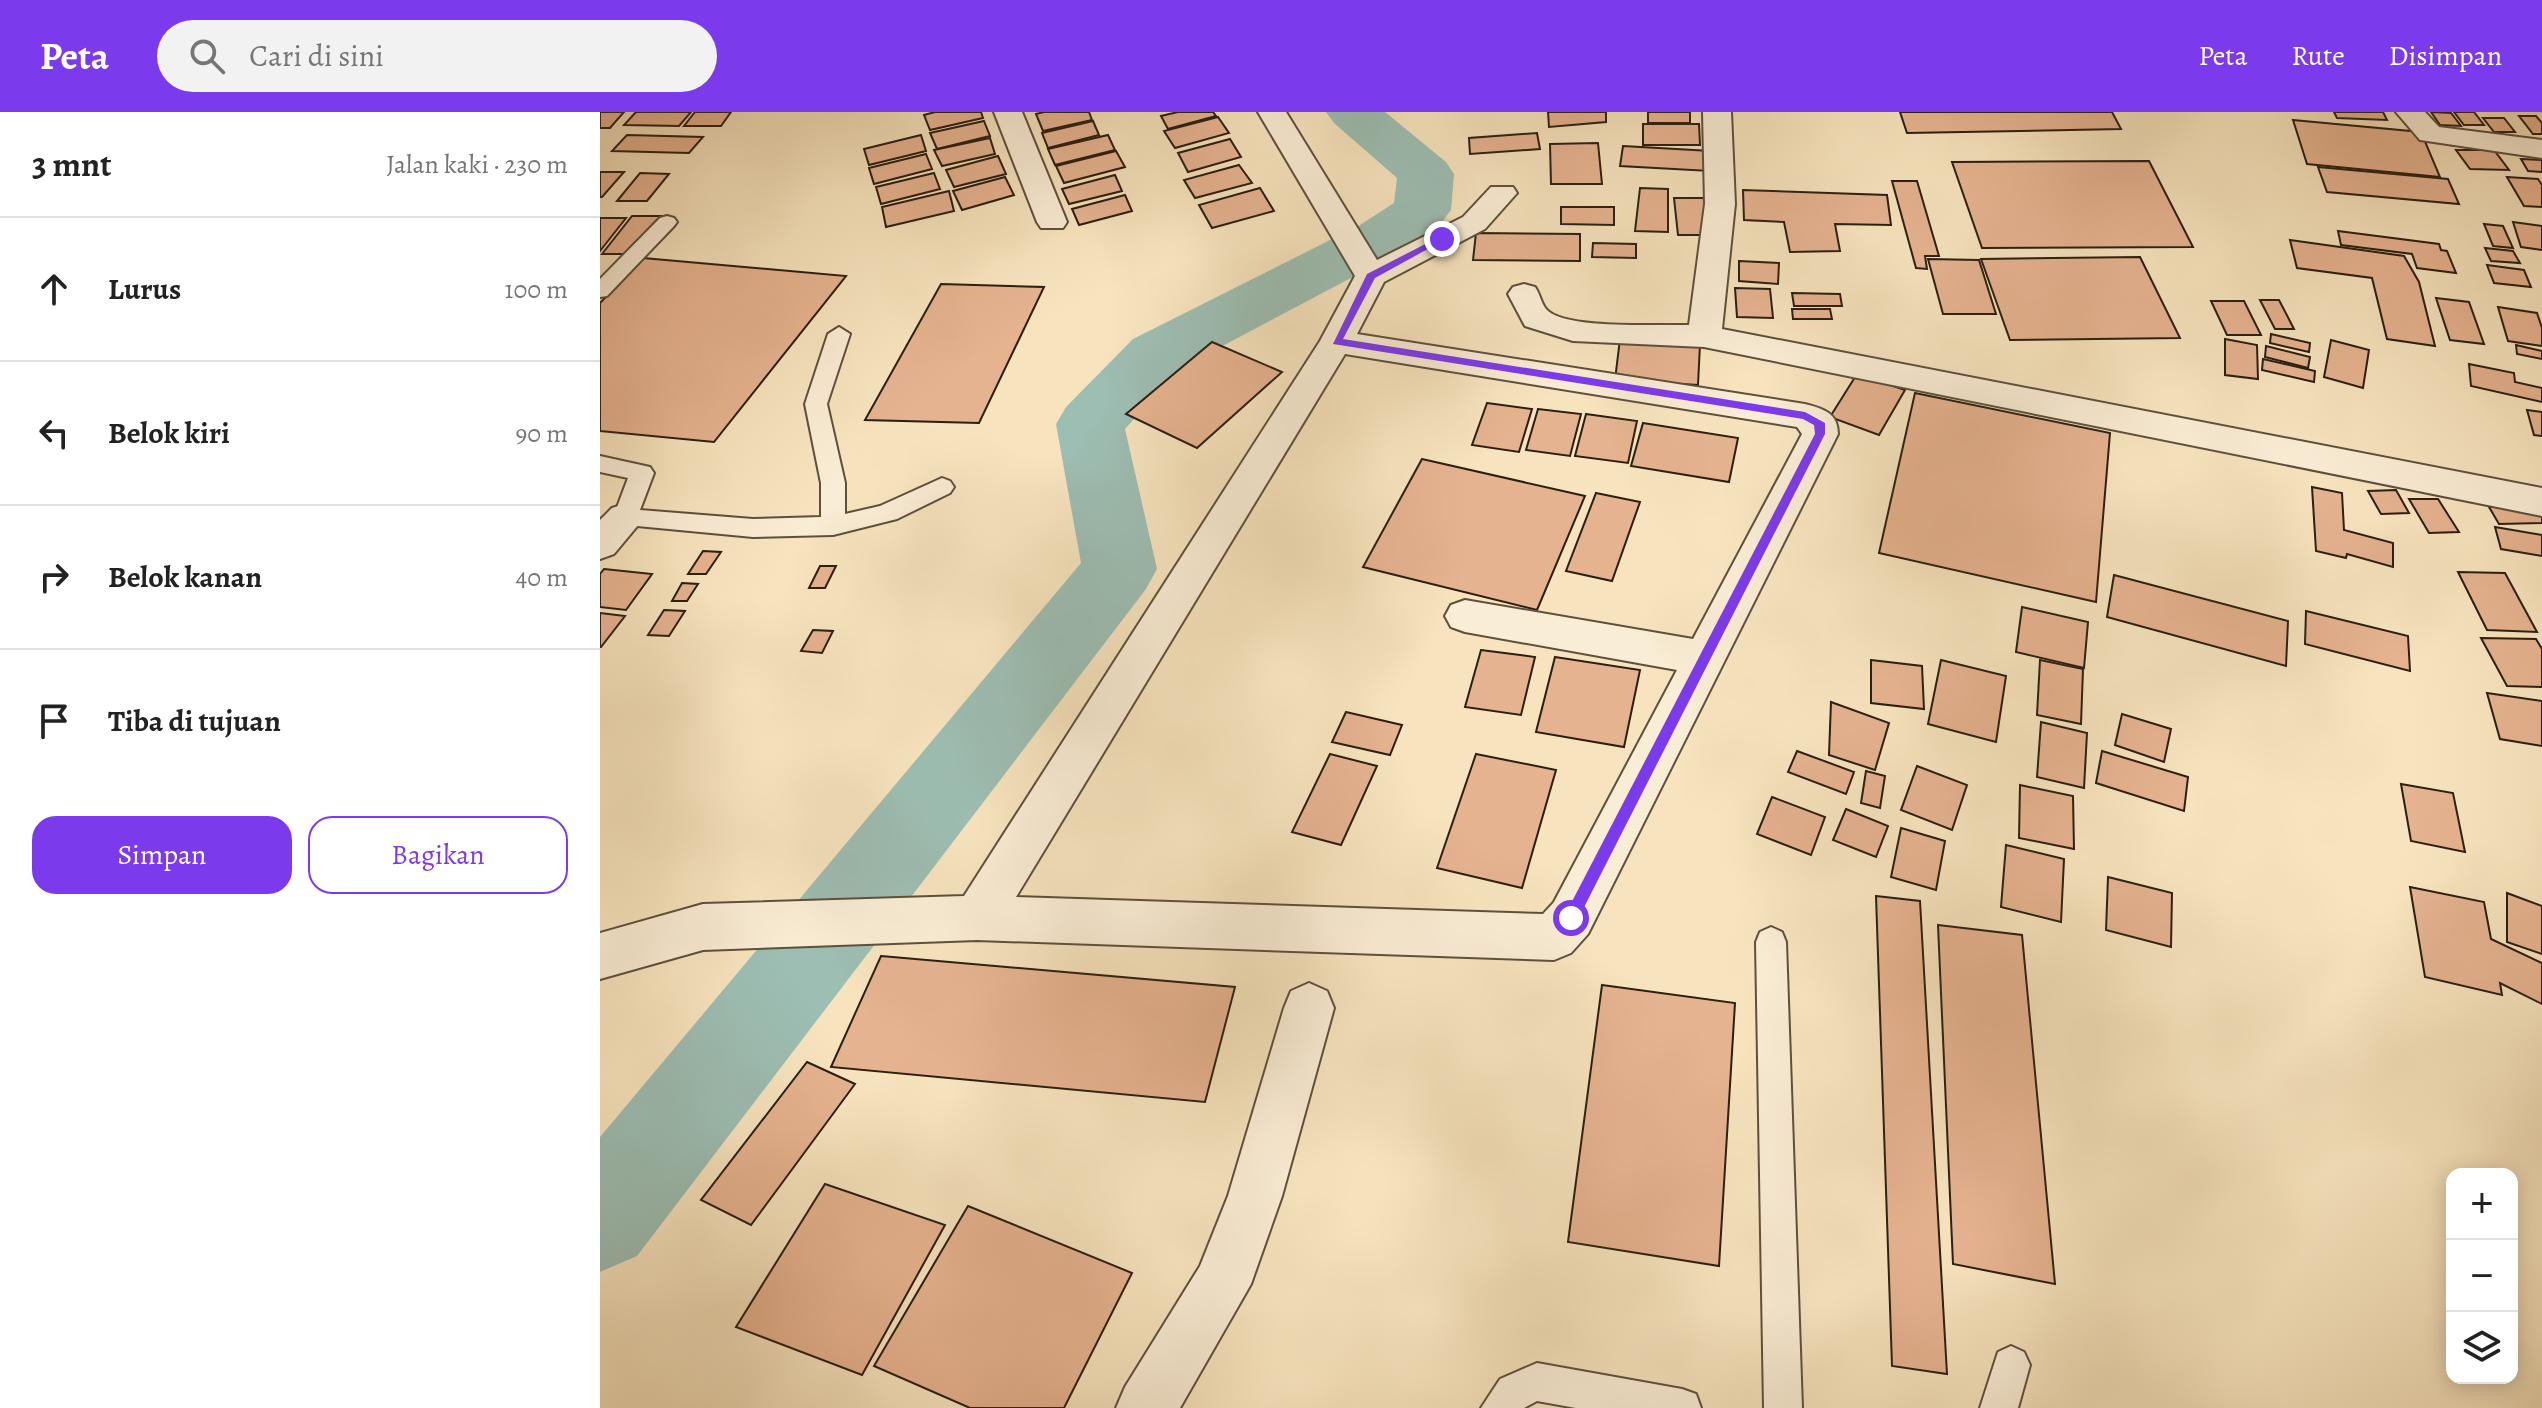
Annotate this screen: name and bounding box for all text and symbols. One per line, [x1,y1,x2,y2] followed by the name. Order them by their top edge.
[157,20,717,92] search box
[40,30,109,82] text: Peta
[185,34,229,78] icon: search
[249,36,384,76] text: Cari di sini
[2199,37,2248,75] text: Peta
[2292,37,2345,75] text: Rute
[2389,37,2502,75] text: Disimpan
[32,141,111,188] text: 3 mnt
[386,147,568,182] text: Jalan kaki · 230 m
[1424,221,1460,257] route end
[32,267,76,311] icon: ahead
[108,269,181,309] text: Lurus
[505,272,568,307] text: 100 m
[32,411,76,455] icon: left
[108,413,230,453] text: Belok kiri
[516,416,568,451] text: 90 m
[32,555,76,599] icon: right
[108,557,262,597] text: Belok kanan
[516,560,568,595] text: 40 m
[32,699,76,743] icon: arrive
[108,701,281,741] text: Tiba di tujuan
[32,816,292,894] button: Simpan
[308,816,568,894] button: Bagikan
[1553,900,1589,936] route start
[2446,1168,2518,1384] map controls
[2446,1168,2518,1240] button: +
[2446,1240,2518,1312] button: −
[2446,1312,2518,1384] button: layers

